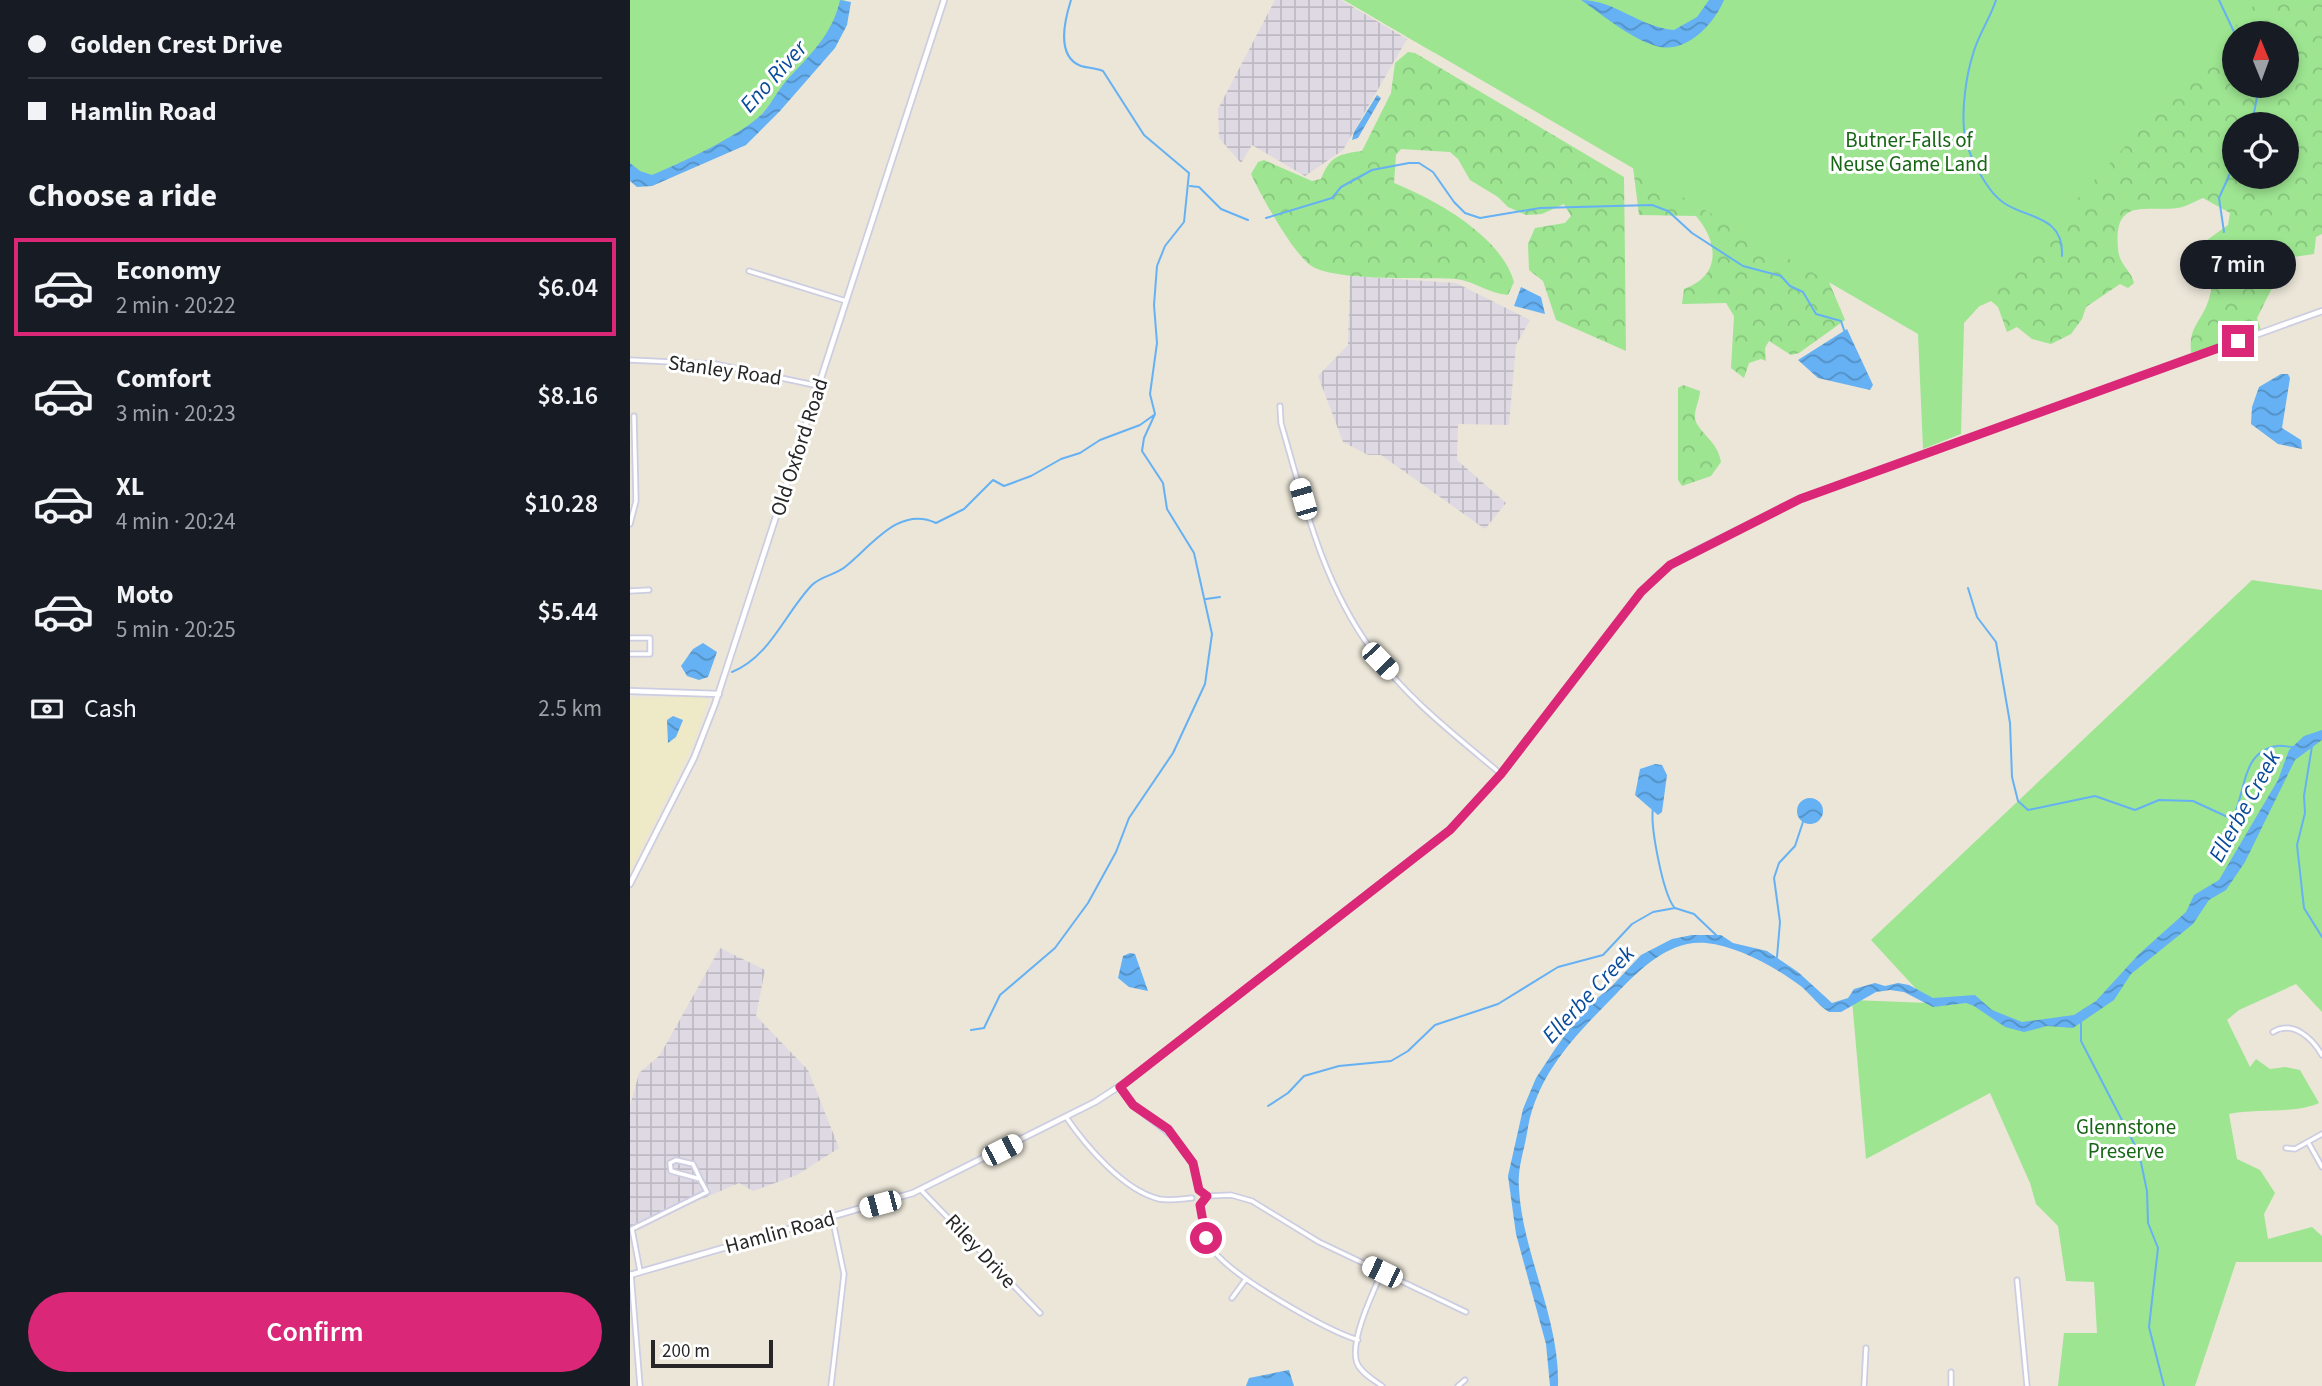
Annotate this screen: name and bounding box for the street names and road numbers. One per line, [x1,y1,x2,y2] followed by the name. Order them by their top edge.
[666,347,784,393] street label: Stanley Road
[763,374,835,520] street label: Old Oxford Road
[722,1203,838,1261] street label: Hamlin Road
[938,1207,1024,1295] street label: Riley Drive

